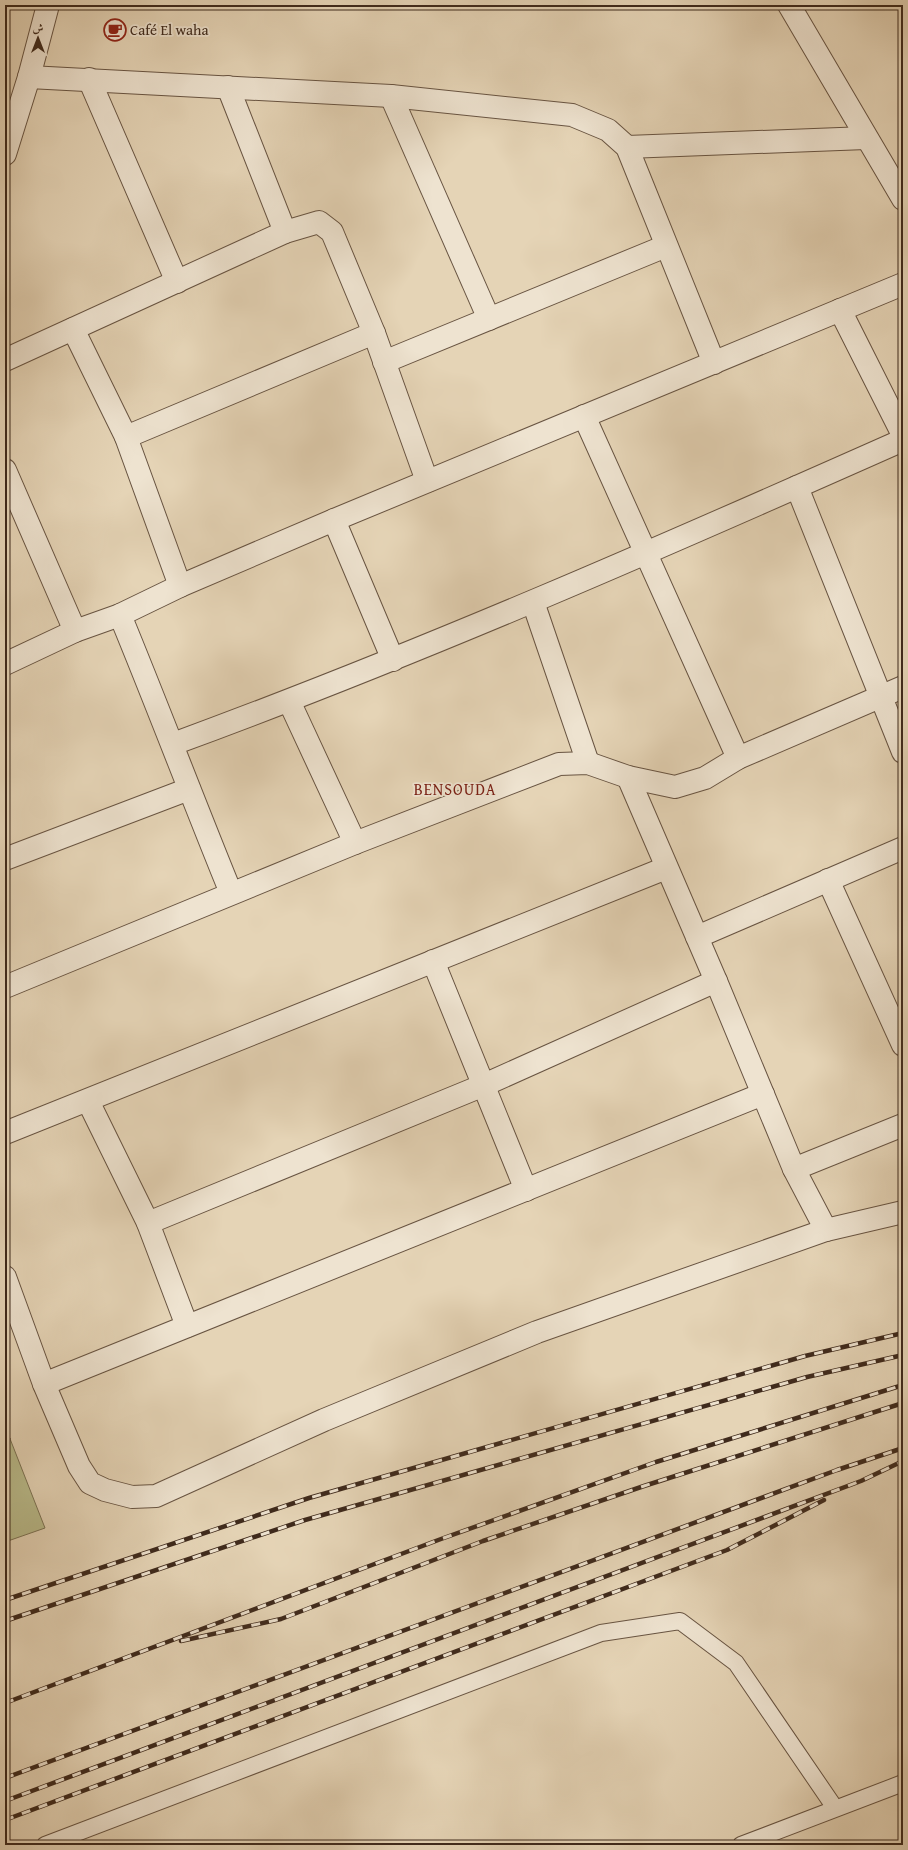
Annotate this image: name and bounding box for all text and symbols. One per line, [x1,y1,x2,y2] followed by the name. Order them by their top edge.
[102,17,128,43] cafe icon: Café El waha
[18,18,58,58] north arrow
[130,19,209,40] place label: Café El waha
[33,20,44,36] text: ش
[414,777,496,801] district label: BENSOUDA

